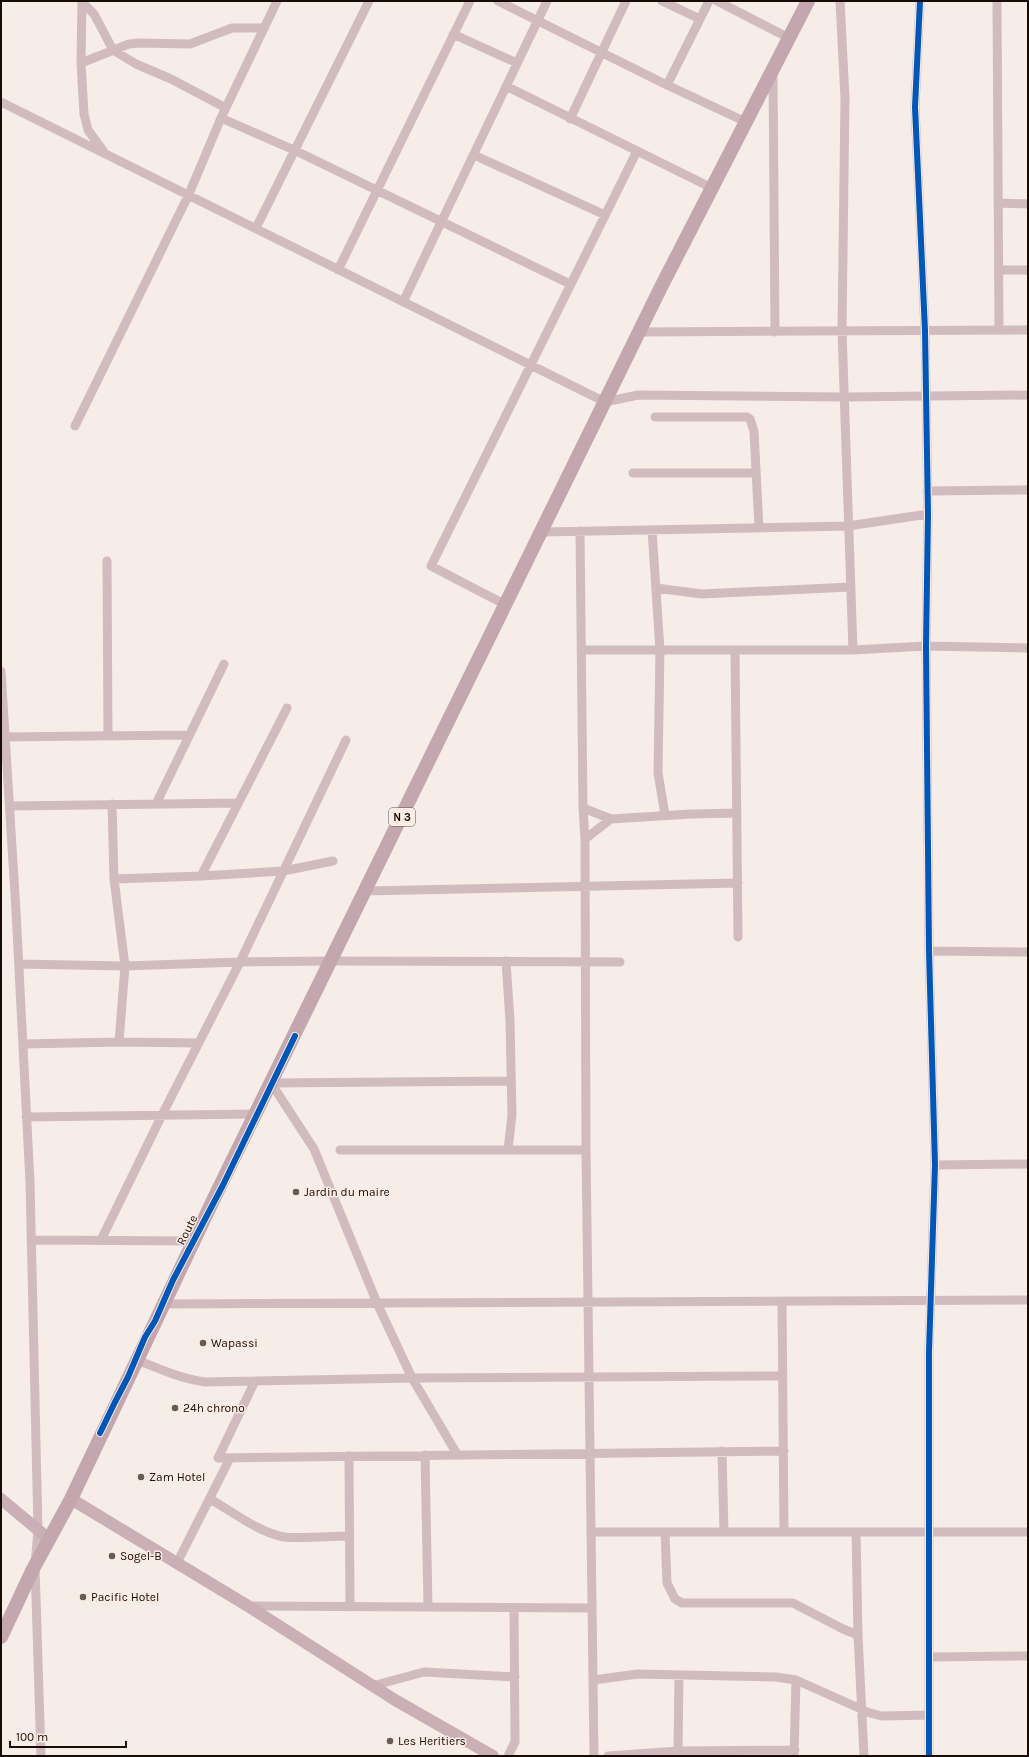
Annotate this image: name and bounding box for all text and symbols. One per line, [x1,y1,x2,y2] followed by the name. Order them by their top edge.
[389,808,415,826] road number: N 3
[304,1185,390,1199] place label: Jardin du maire
[291,1187,301,1197] marker: Jardin du maire
[174,1213,200,1247] street label: Route
[211,1336,258,1350] place label: Wapassi
[198,1338,208,1348] marker: Wapassi
[183,1401,245,1415] place label: 24h chrono
[170,1403,180,1413] marker: 24h chrono
[149,1470,205,1484] place label: Zam Hotel
[136,1472,146,1482] marker: Zam Hotel
[120,1549,162,1563] place label: Sogel-B
[107,1551,117,1561] marker: Sogel-B
[91,1590,159,1604] place label: Pacific Hotel
[78,1592,88,1602] marker: Pacific Hotel
[10,1723,126,1749] scale bar
[16,1730,48,1744] text: 100 m
[398,1734,466,1748] place label: Les Heritiers
[385,1736,395,1746] marker: Les Heritiers

